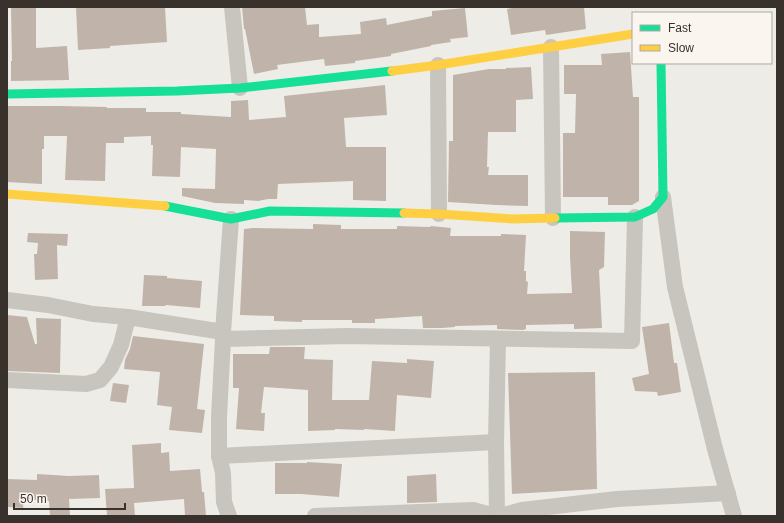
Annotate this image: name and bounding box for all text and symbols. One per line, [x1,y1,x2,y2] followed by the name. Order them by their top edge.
[632,12,772,64] legend
[668,21,692,35] text: Fast
[668,41,694,55] text: Slow
[14,485,125,511] scale bar
[20,492,47,506] text: 50 m

